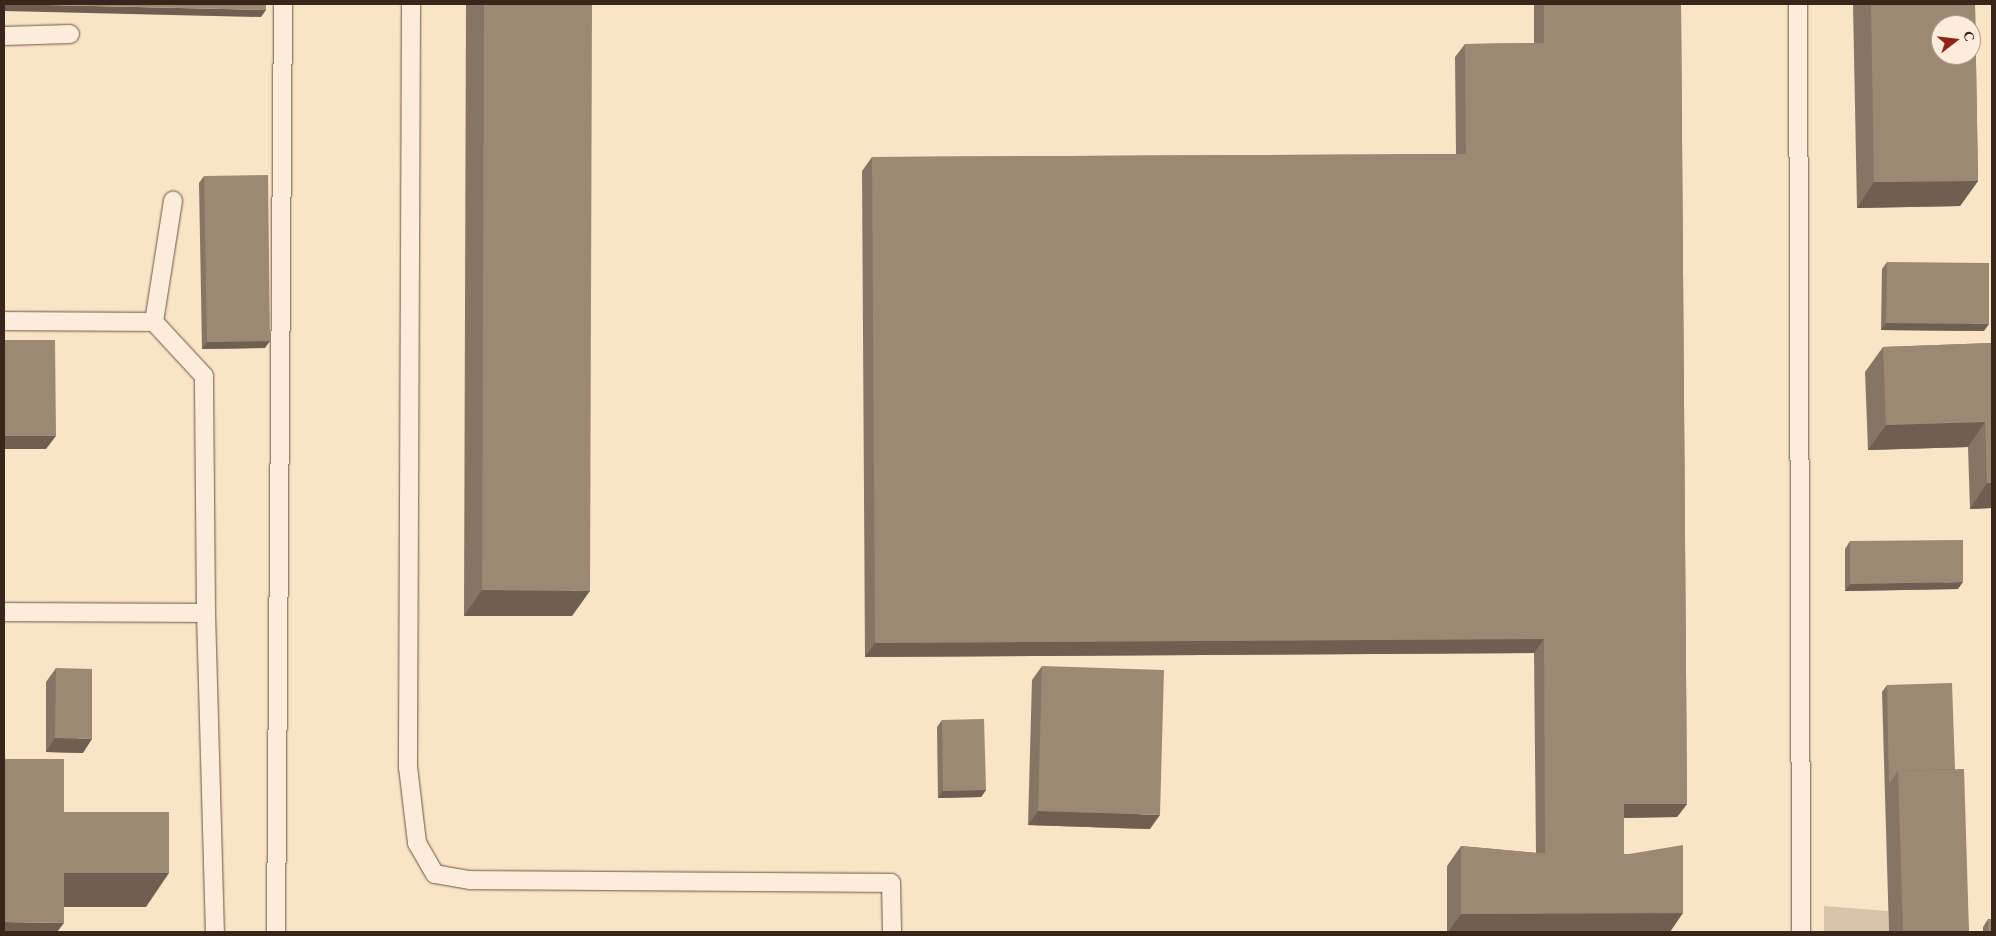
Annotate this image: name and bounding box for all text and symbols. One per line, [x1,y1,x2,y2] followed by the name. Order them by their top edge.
[1931,15,1981,65] north arrow
[1959,29,1979,43] text: С

